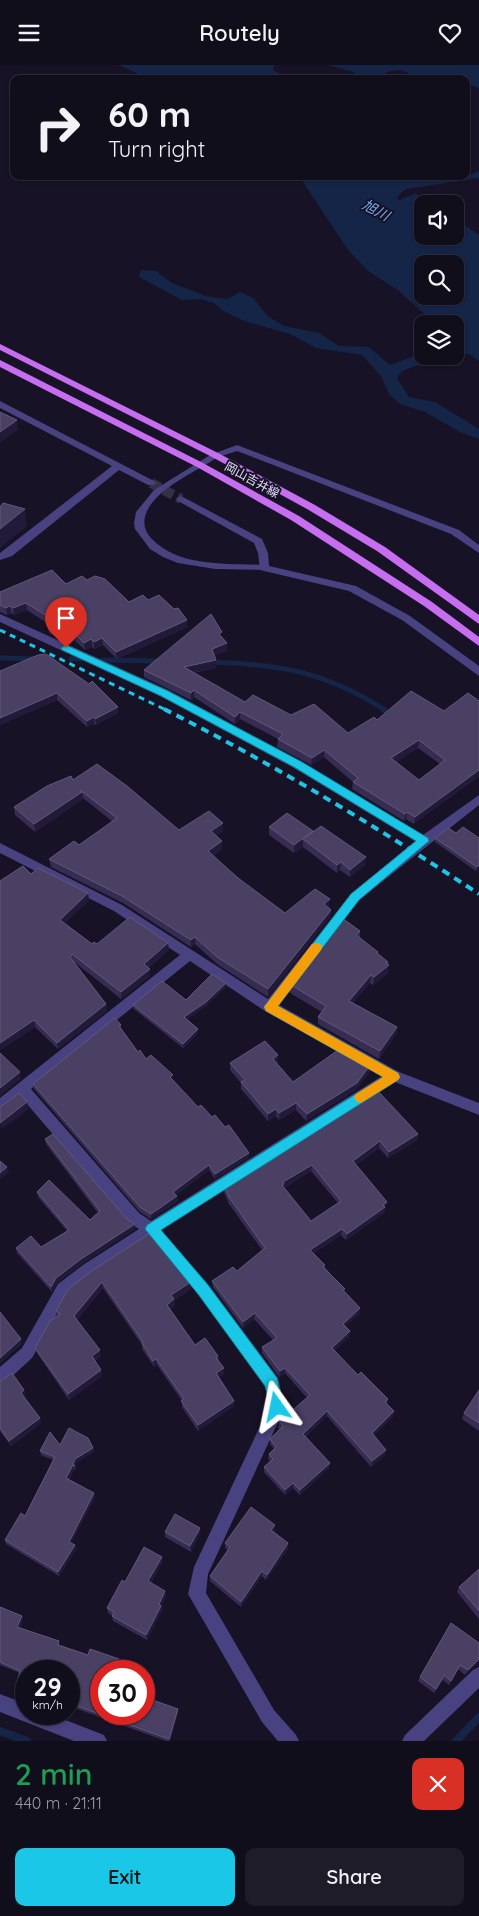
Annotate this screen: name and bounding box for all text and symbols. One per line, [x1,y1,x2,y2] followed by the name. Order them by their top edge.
[15,19,43,47] icon: menu
[199,19,280,47] text: Routely
[436,19,464,47] icon: heart
[108,92,191,136] text: 60 m
[25,95,90,160] icon: right
[108,135,205,163] text: Turn right
[359,195,394,225] water label: 旭川
[414,195,464,365] map controls
[414,195,464,245] button: sound
[414,255,464,305] button: search
[414,315,464,365] button: layers
[222,458,282,501] street label: 岡山吉井線
[45,597,87,648] pin
[52,604,80,632] icon: arrive
[250,1380,302,1432] position arrow
[90,1660,155,1725] speed limit sign: 30
[33,1671,62,1702] text: 29
[32,1697,63,1712] text: km/h
[15,1755,92,1793] text: 2 min
[412,1758,464,1810] button: close
[15,1793,102,1813] text: 440 m · 21:11
[15,1848,235,1906] button: Exit
[245,1848,464,1906] button: Share

